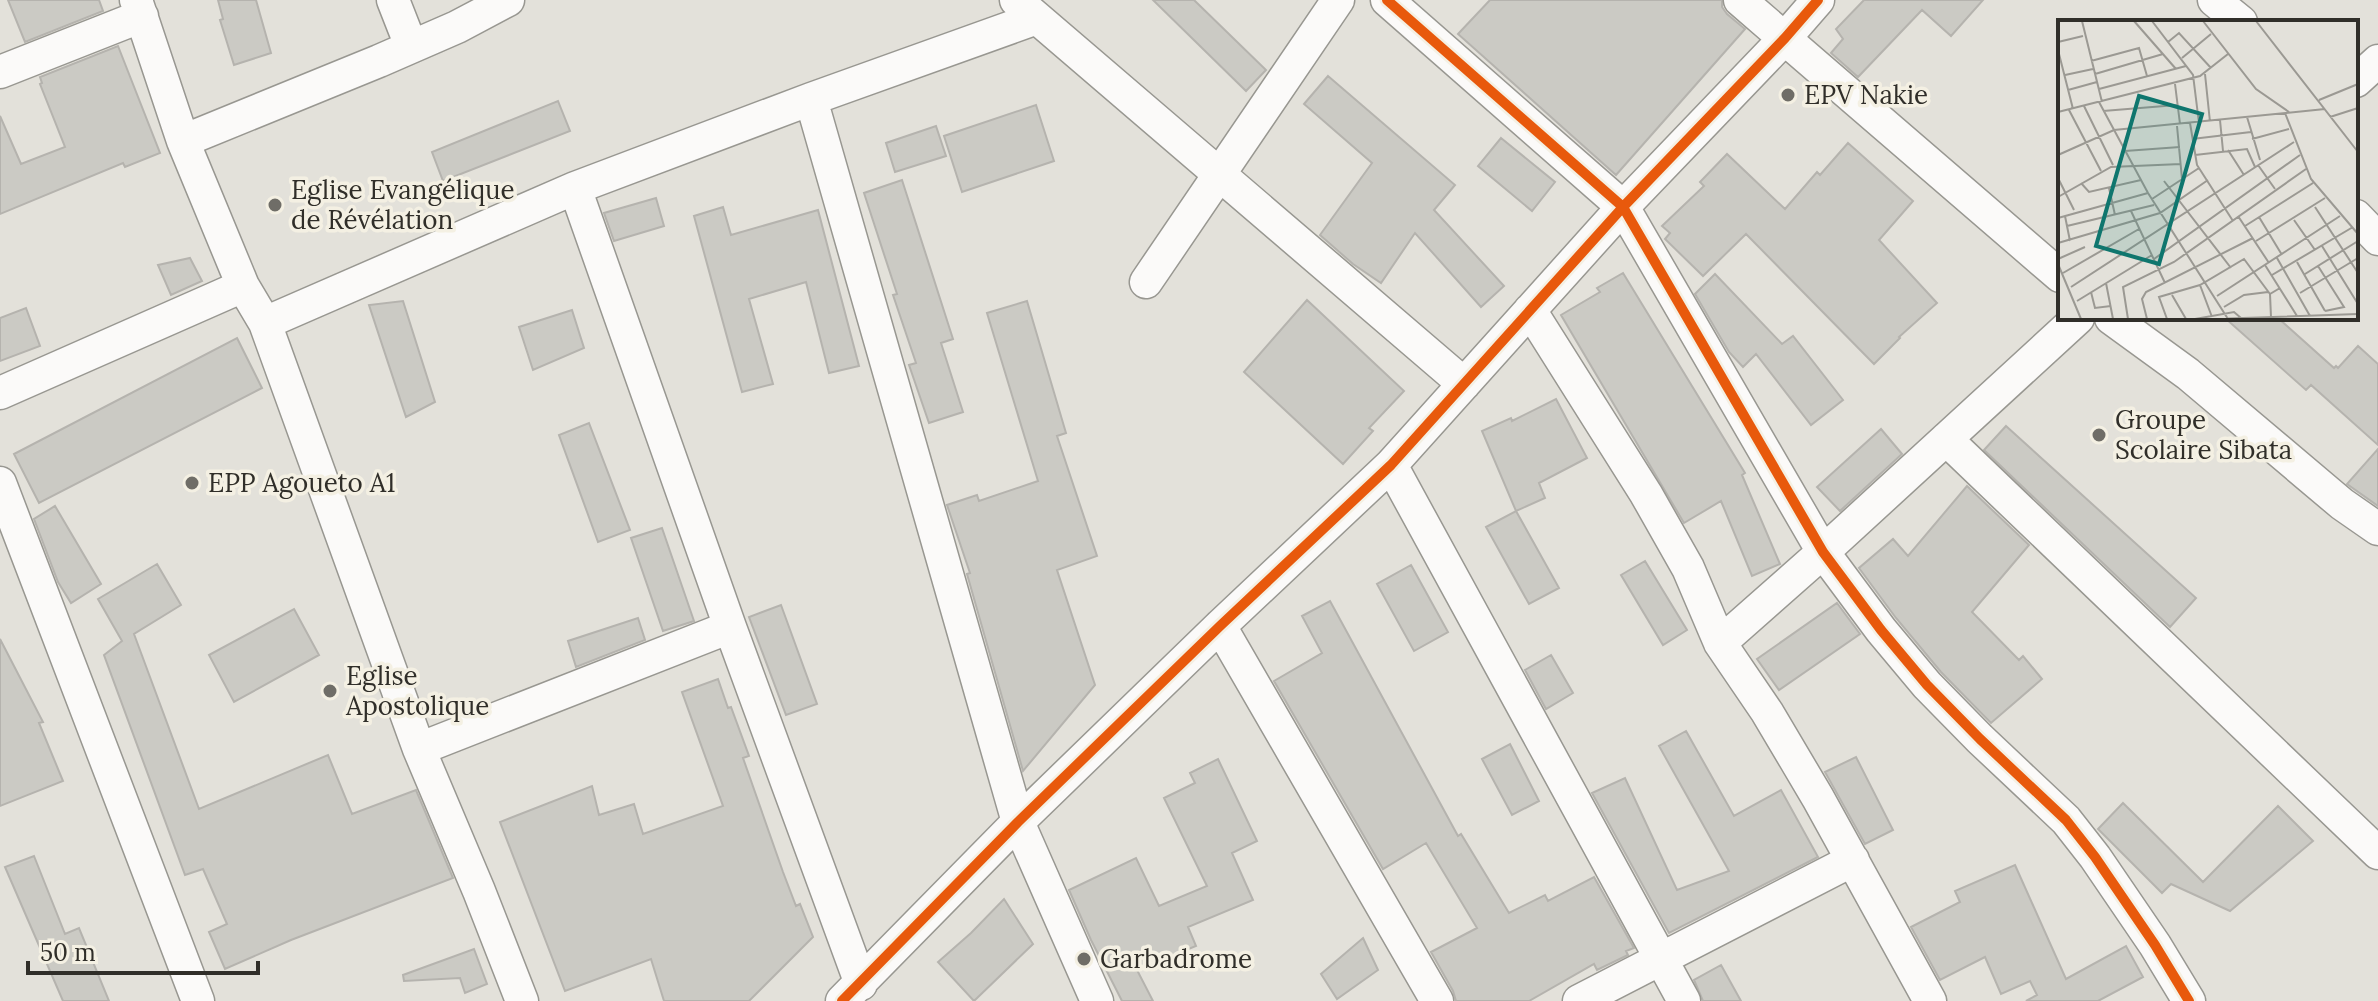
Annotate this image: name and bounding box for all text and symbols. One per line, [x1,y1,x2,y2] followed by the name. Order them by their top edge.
[2058,20,2358,320] inset map
[1804,78,1928,111] place label: EPV Nakie
[1779,86,1797,104] marker: EPV Nakie
[291,173,515,236] place label: Eglise Evangélique de Révélation
[266,196,284,214] marker: Eglise Evangélique de Révélation
[2115,403,2292,466] place label: Groupe Scolaire Sibata
[2090,426,2108,444] marker: Groupe Scolaire Sibata
[208,466,395,499] place label: EPP Agoueto A1
[183,474,201,492] marker: EPP Agoueto A1
[345,659,489,722] place label: Eglise Apostolique
[321,682,339,700] marker: Eglise Apostolique
[28,925,258,975] scale bar
[40,937,96,968] text: 50 m
[1100,942,1252,975] place label: Garbadrome
[1075,950,1093,968] marker: Garbadrome

